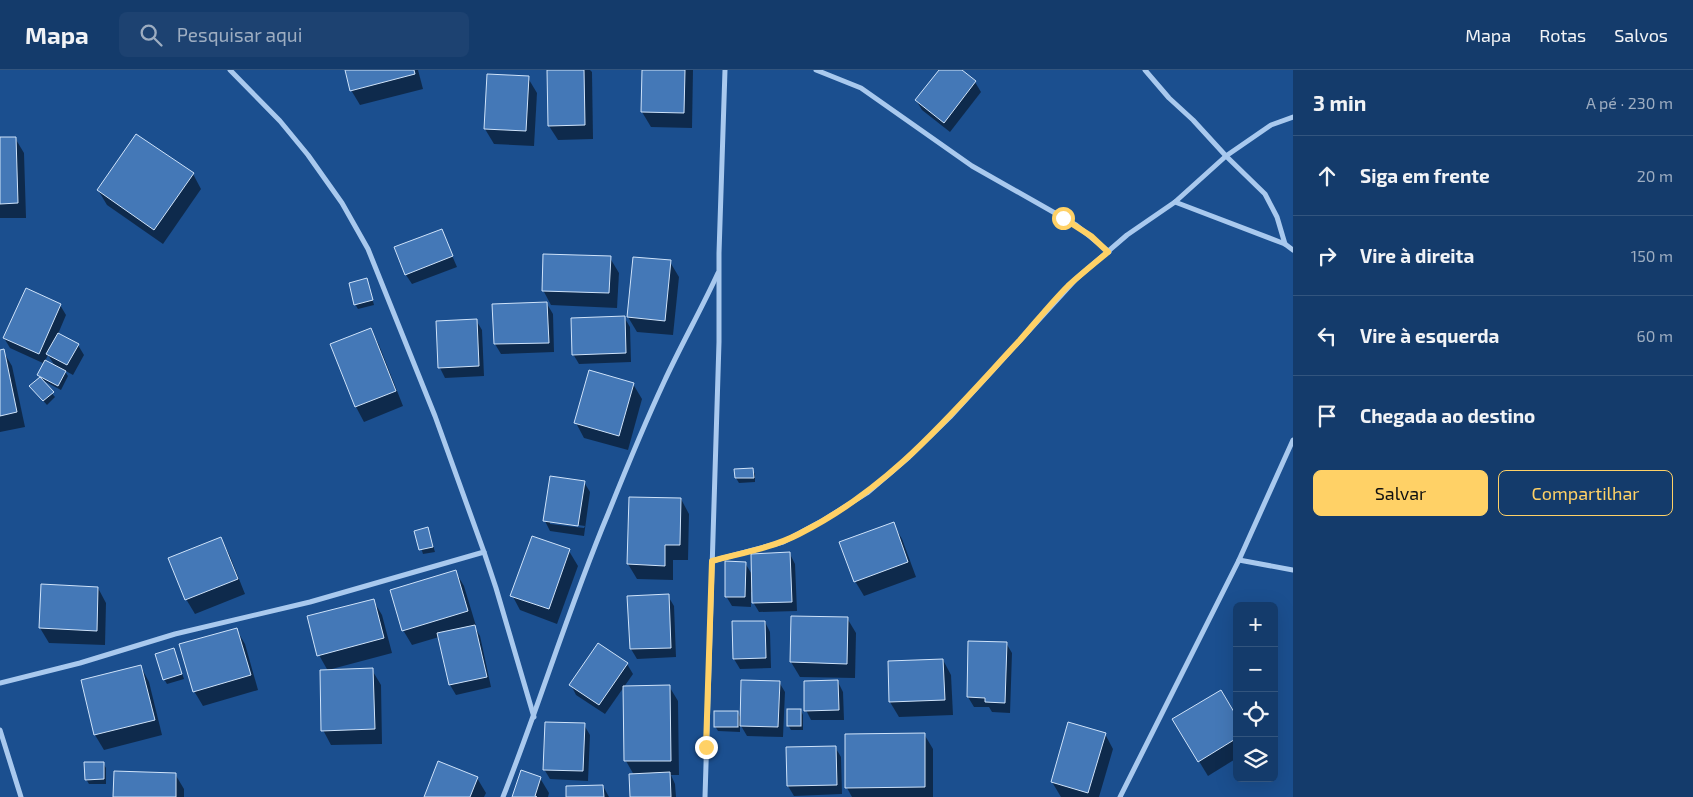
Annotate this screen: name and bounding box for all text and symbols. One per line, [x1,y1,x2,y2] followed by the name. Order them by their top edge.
[119,12,469,57] search box
[25,20,89,49] text: Mapa
[137,21,165,49] icon: search
[177,23,302,46] text: Pesquisar aqui
[1465,24,1511,46] text: Mapa
[1539,24,1586,46] text: Rotas
[1614,24,1668,46] text: Salvos
[1313,90,1366,115] text: 3 min
[1586,93,1673,112] text: A pé · 230 m
[1313,162,1341,190] icon: ahead
[1360,164,1490,187] text: Siga em frente
[1637,166,1673,185] text: 20 m
[1052,207,1075,230] route start
[1313,242,1341,270] icon: right
[1360,244,1474,267] text: Vire à direita
[1631,246,1673,265] text: 150 m
[1313,322,1341,350] icon: left
[1360,324,1499,347] text: Vire à esquerda
[1637,326,1673,345] text: 60 m
[1313,402,1341,430] icon: arrive
[1360,404,1535,427] text: Chegada ao destino
[1313,470,1488,516] button: Salvar
[1498,470,1673,516] button: Compartilhar
[1233,602,1278,782] map controls
[1233,602,1278,647] button: +
[1233,647,1278,692] button: −
[1233,692,1278,737] button: locate
[695,736,718,759] route end
[1233,737,1278,782] button: layers

